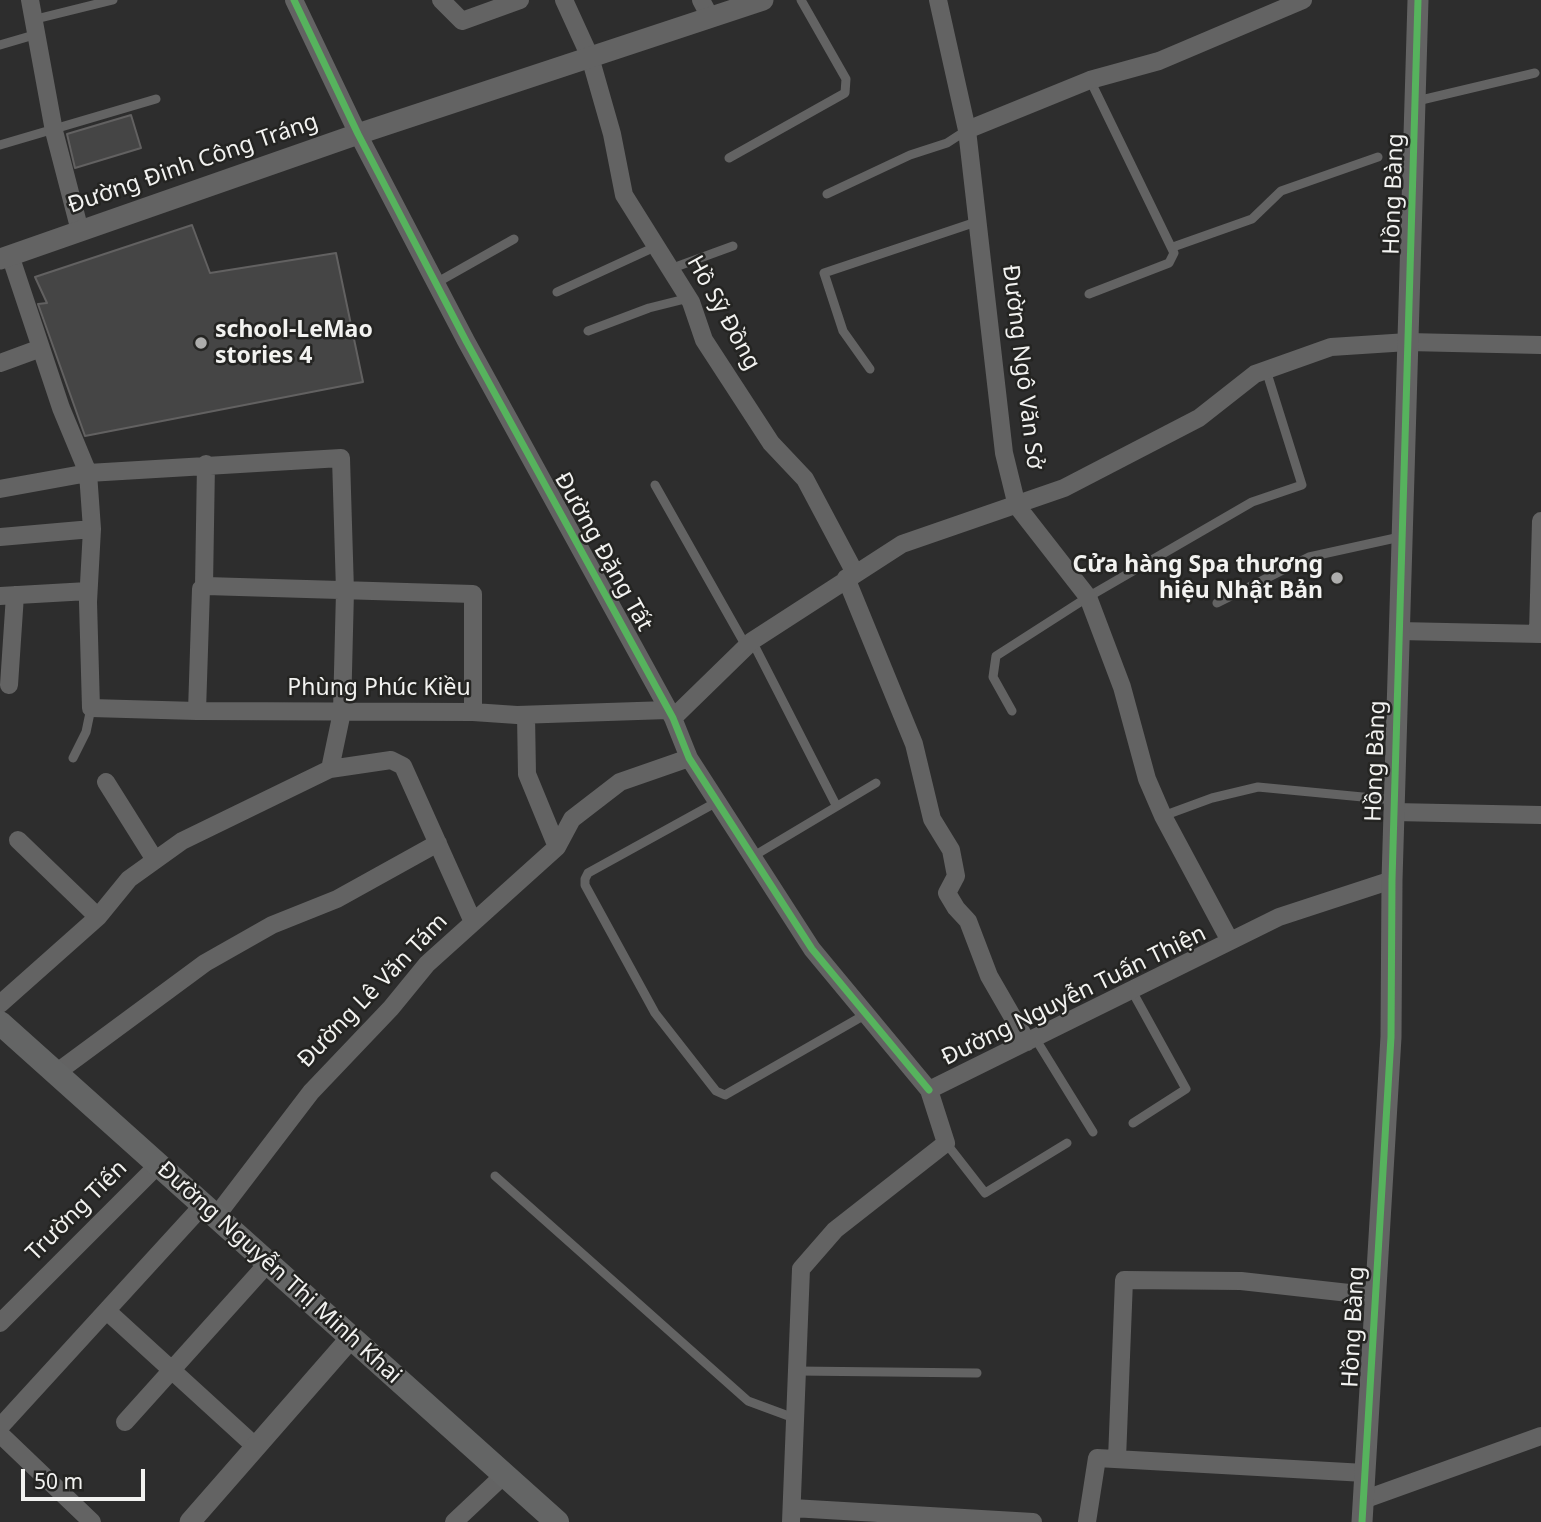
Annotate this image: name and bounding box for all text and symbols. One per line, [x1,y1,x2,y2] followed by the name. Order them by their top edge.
[64,108,322,220] street label: Đường Đinh Công Tráng
[1378,133,1410,255] street label: Hồng Bàng
[680,251,766,375] street label: Hồ Sỹ Đồng
[996,263,1048,471] street label: Đường Ngô Văn Sở
[215,316,373,370] place label: school-LeMao stories 4
[193,335,209,351] marker: school-LeMao stories 4
[548,468,658,636] street label: Đường Đặng Tất
[1072,551,1323,605] place label: Cửa hàng Spa thương hiệu Nhật Bản
[1329,570,1345,586] marker: Cửa hàng Spa thương hiệu Nhật Bản
[287,674,471,702] street label: Phùng Phúc Kiều
[1360,700,1392,822] street label: Hồng Bàng
[292,908,454,1074] street label: Đường Lê Văn Tám
[937,920,1211,1072] street label: Đường Nguyễn Tuấn Thiện
[21,1155,133,1267] street label: Trường Tiến
[151,1156,407,1390] street label: Đường Nguyễn Thị Minh Khai
[1337,1266,1371,1388] street label: Hồng Bàng
[24,1456,149,1500] scale bar
[34,1467,83,1495] text: 50 m

